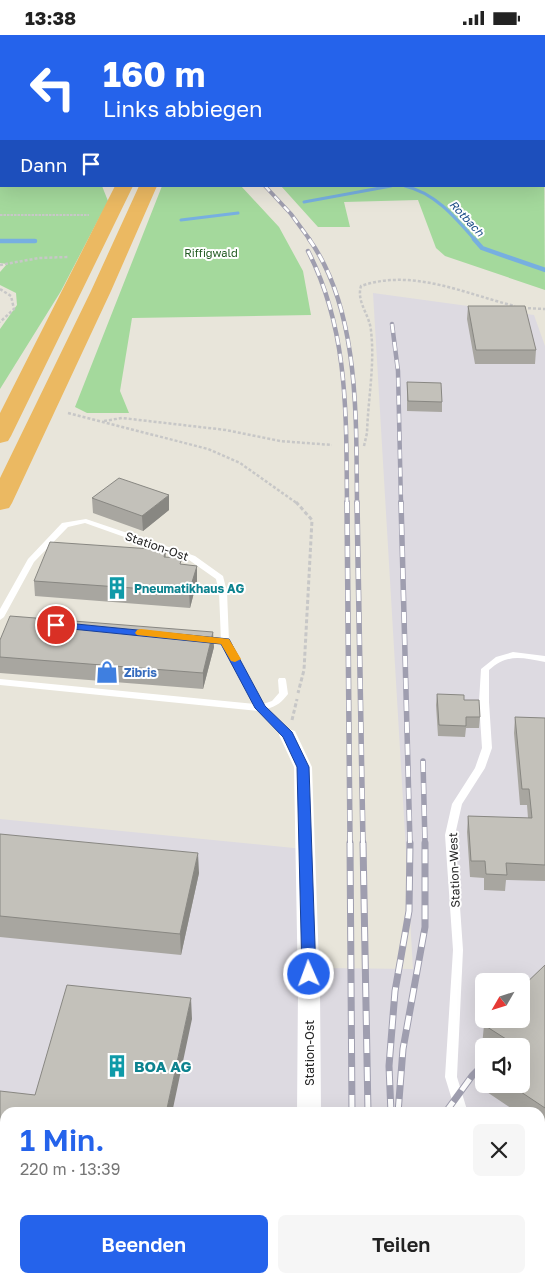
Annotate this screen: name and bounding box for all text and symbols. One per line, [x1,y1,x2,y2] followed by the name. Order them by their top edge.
[25,6,76,29] text: 13:38
[103,53,205,95] text: 160 m
[20,55,85,120] icon: left
[103,95,263,122] text: Links abbiegen
[77,150,105,178] icon: arrive
[20,153,67,176] text: Dann
[447,197,488,239] water label: Rotbach
[184,246,238,259] park label: Riffigwald
[123,528,191,564] street label: Station-Ost
[104,575,130,601] building icon: Pneumatikhaus AG
[134,581,244,596] place label: Pneumatikhaus AG
[35,604,77,646] pin
[42,611,70,639] icon: arrive
[94,659,120,685] shop icon: Zibris
[124,665,157,680] place label: Zibris
[445,832,463,908] street label: Station-West
[282,947,334,999] position arrow
[475,973,530,1027] north arrow
[475,973,530,1093] map controls
[302,1020,317,1086] street label: Station-Ost
[475,1038,530,1093] button: sound
[104,1053,130,1079] building icon: BOA AG
[134,1057,192,1075] place label: BOA AG
[20,1122,105,1158] text: 1 Min.
[473,1124,525,1176] button: close
[20,1159,120,1179] text: 220 m · 13:39
[20,1215,268,1273] button: Beenden
[278,1215,525,1273] button: Teilen

